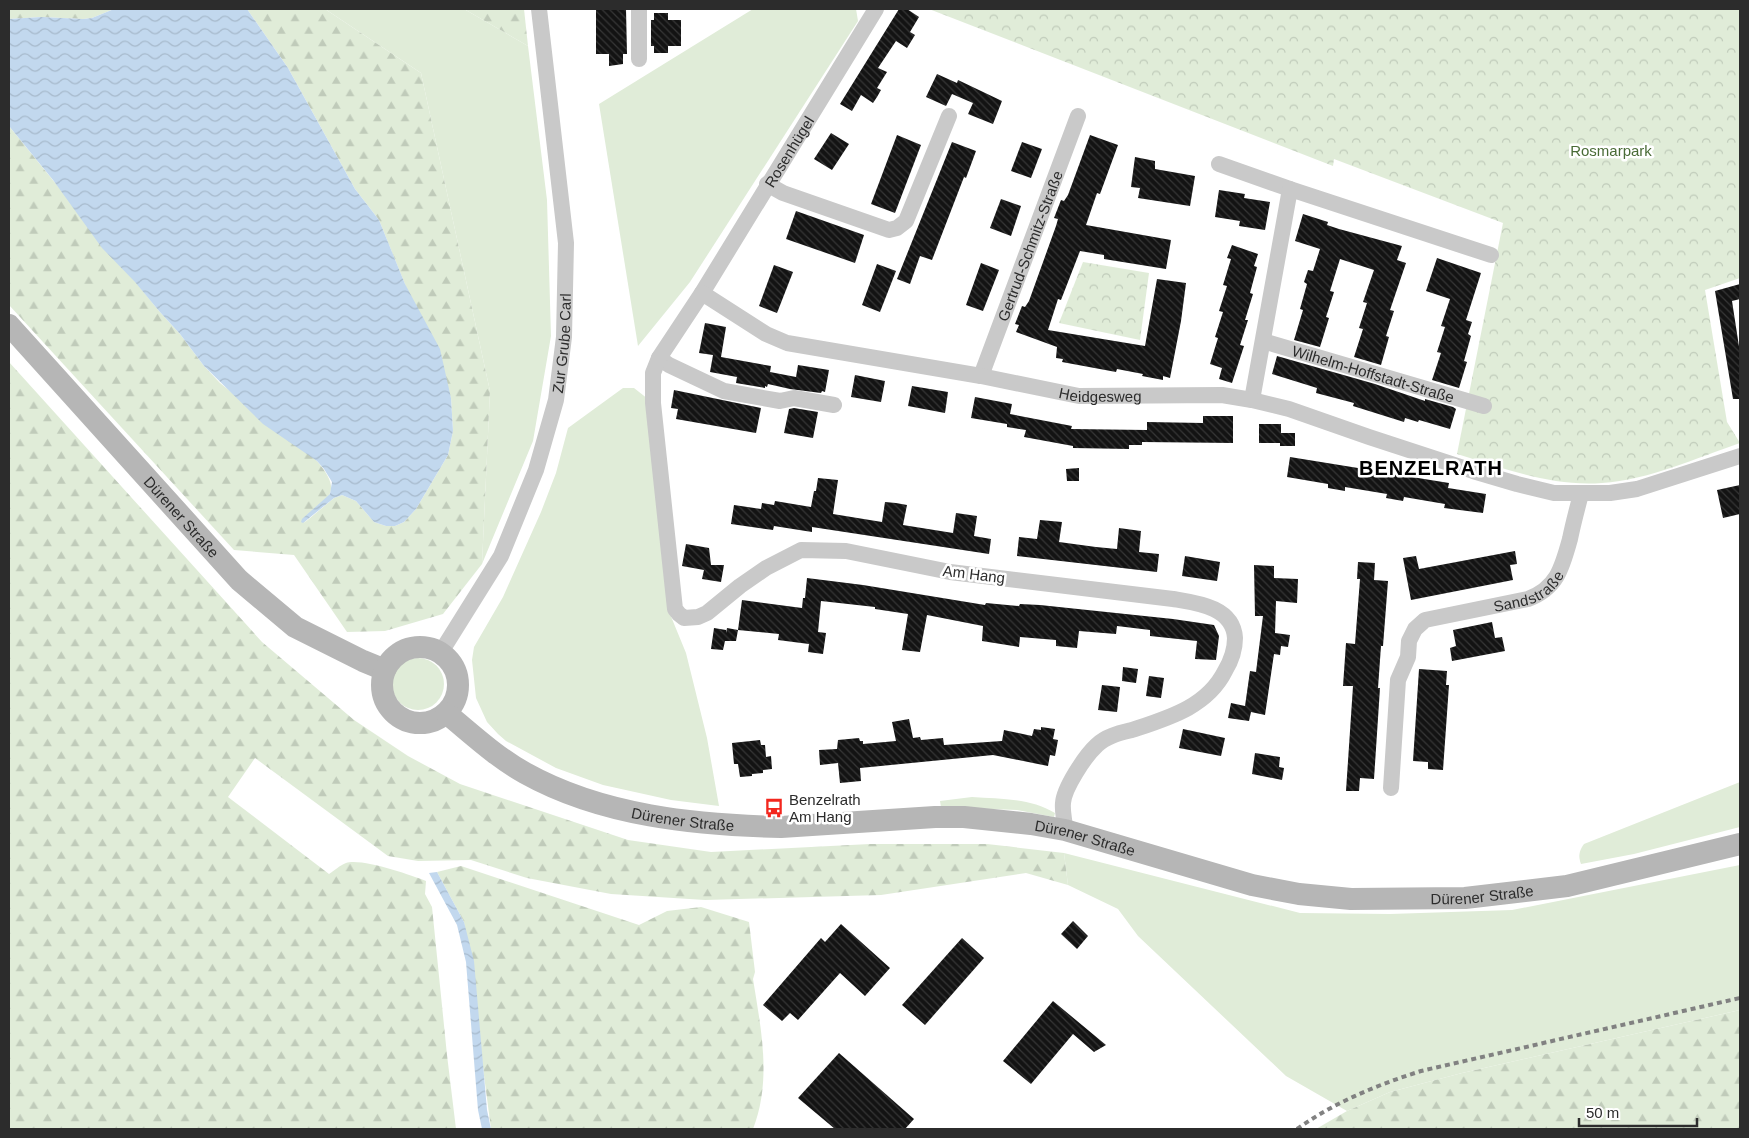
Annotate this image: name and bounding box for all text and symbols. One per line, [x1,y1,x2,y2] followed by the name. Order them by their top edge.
[761,113,817,190] street label: Rosenhügel
[1570,142,1652,159] park label: Rosmarpark
[994,168,1065,323] street label: Gertrud-Schmitz-Straße
[548,293,573,394] street label: Zur Grube Carl
[1290,342,1456,405] street label: Wilhelm-Hoffstadt-Straße
[1058,384,1142,405] street label: Heidgesweg
[1359,457,1503,479] district label: BENZELRATH
[141,472,223,561] street label: Dürener Straße
[942,562,1006,586] street label: Am Hang
[1492,567,1567,614] street label: Sandstraße
[789,791,861,825] place label: Benzelrath Am Hang
[763,797,785,819] bus stop icon: Benzelrath Am Hang
[630,803,735,834] street label: Dürener Straße
[1034,816,1137,859] street label: Dürener Straße
[1430,882,1534,907] street label: Dürener Straße
[1579,1096,1696,1128] scale bar
[1586,1104,1619,1121] text: 50 m

